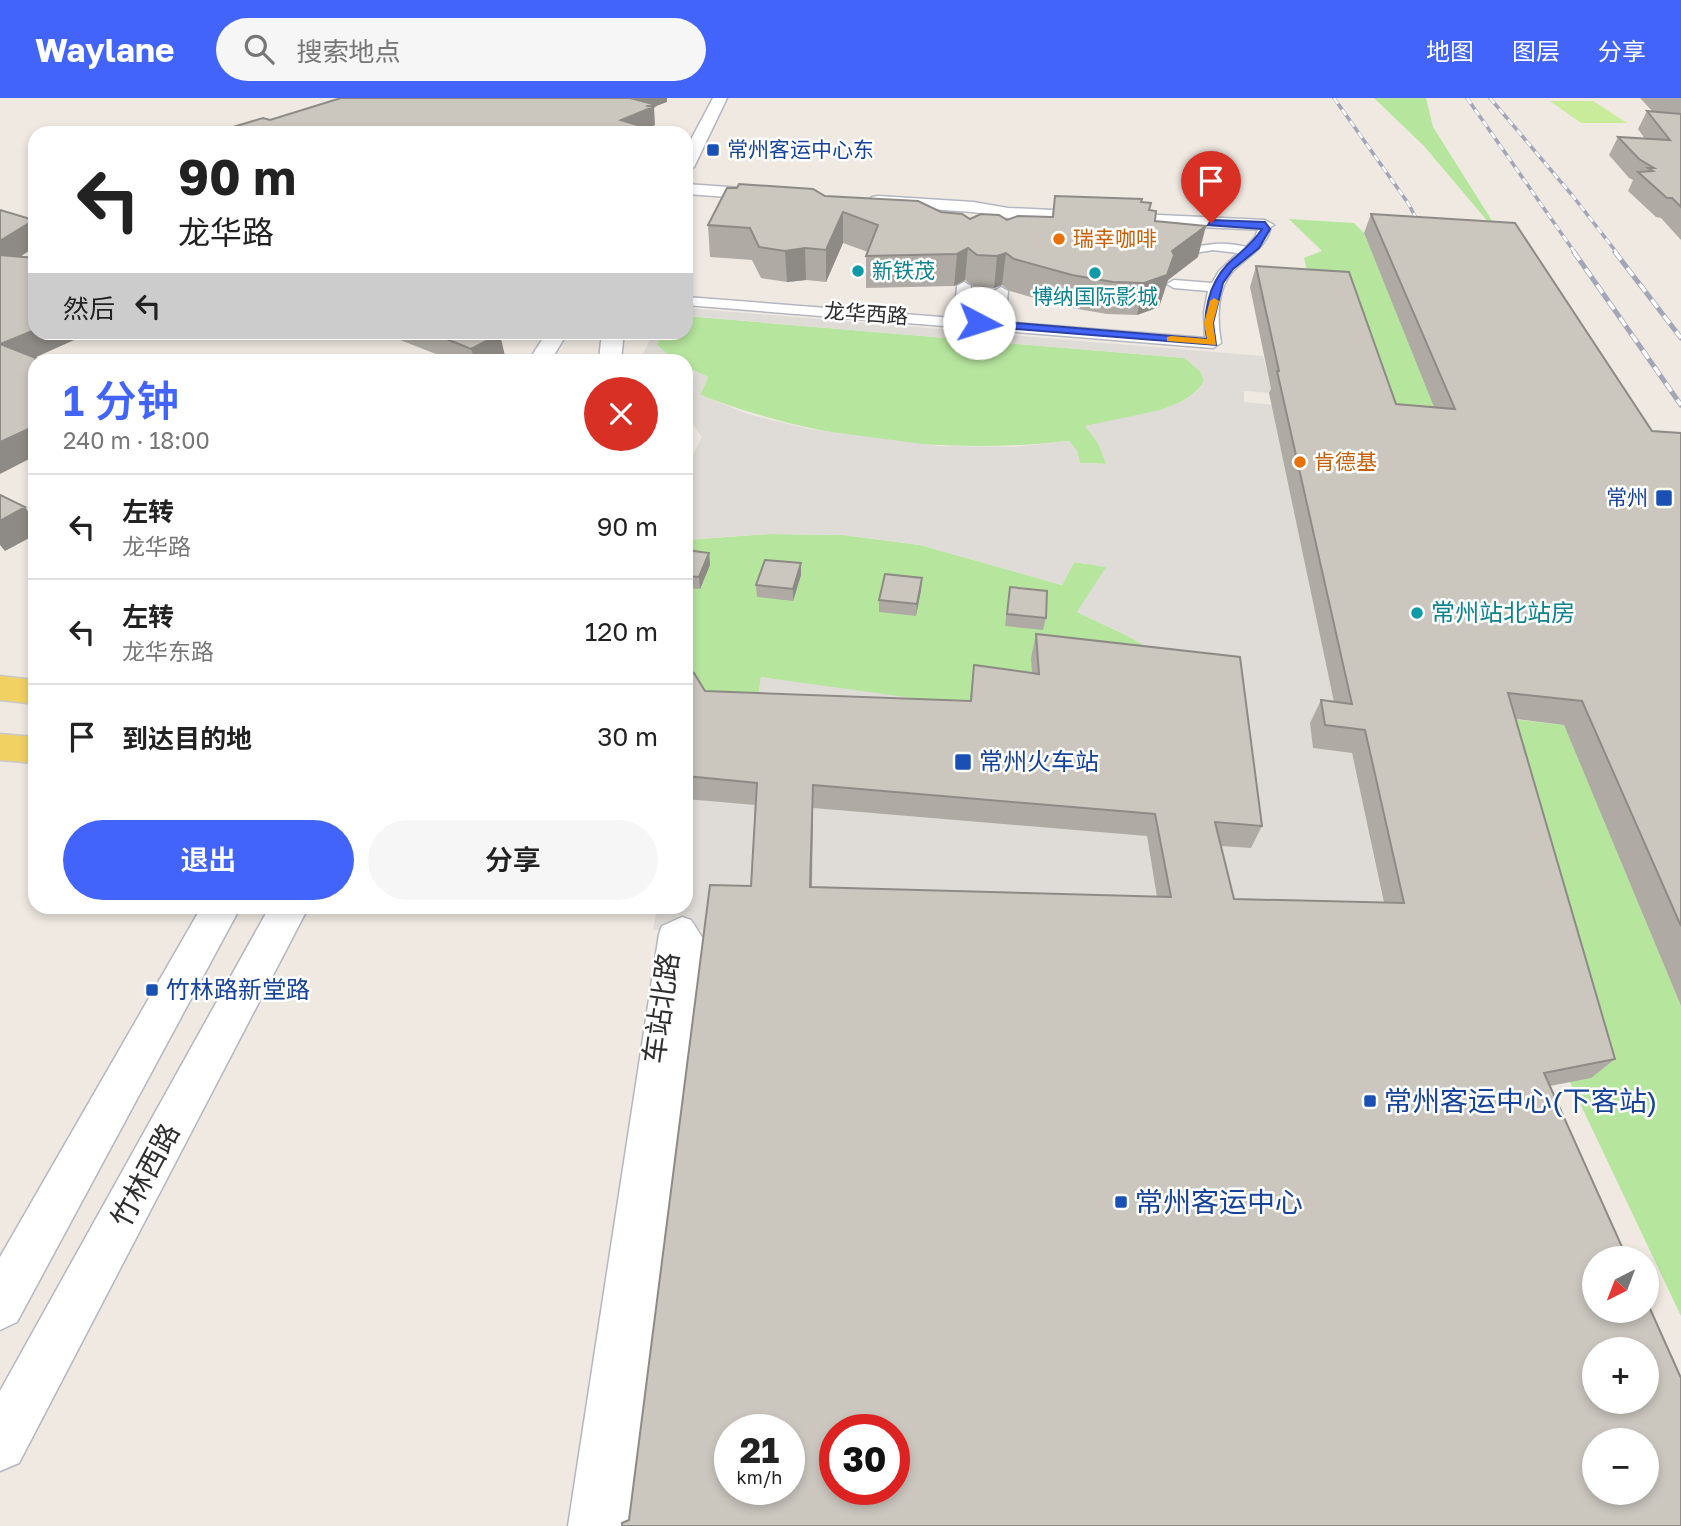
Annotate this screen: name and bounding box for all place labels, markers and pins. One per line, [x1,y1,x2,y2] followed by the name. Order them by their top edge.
[727,136,874,162] place label: 常州客运中心东
[705,142,721,158] marker: 常州客运中心东
[1181,151,1241,223] pin
[1073,225,1157,251] place label: 瑞幸咖啡
[1051,231,1067,247] marker: 瑞幸咖啡
[872,257,935,283] place label: 新铁茂
[850,263,866,279] marker: 新铁茂
[1087,265,1103,281] marker: 博纳国际影城
[1032,283,1158,309] place label: 博纳国际影城
[1314,448,1377,474] place label: 肯德基
[1292,454,1308,470] marker: 肯德基
[1606,484,1648,510] place label: 常州
[1654,488,1674,508] marker: 常州
[1431,597,1575,626] place label: 常州站北站房
[1409,605,1425,621] marker: 常州站北站房
[979,746,1099,775] place label: 常州火车站
[953,752,973,772] marker: 常州火车站
[166,974,310,1003] place label: 竹林路新堂路
[144,982,160,998] marker: 竹林路新堂路
[1384,1084,1657,1117] place label: 常州客运中心(下客站)
[1362,1093,1378,1109] marker: 常州客运中心(下客站)
[1135,1185,1303,1218] place label: 常州客运中心
[1113,1194,1129,1210] marker: 常州客运中心

